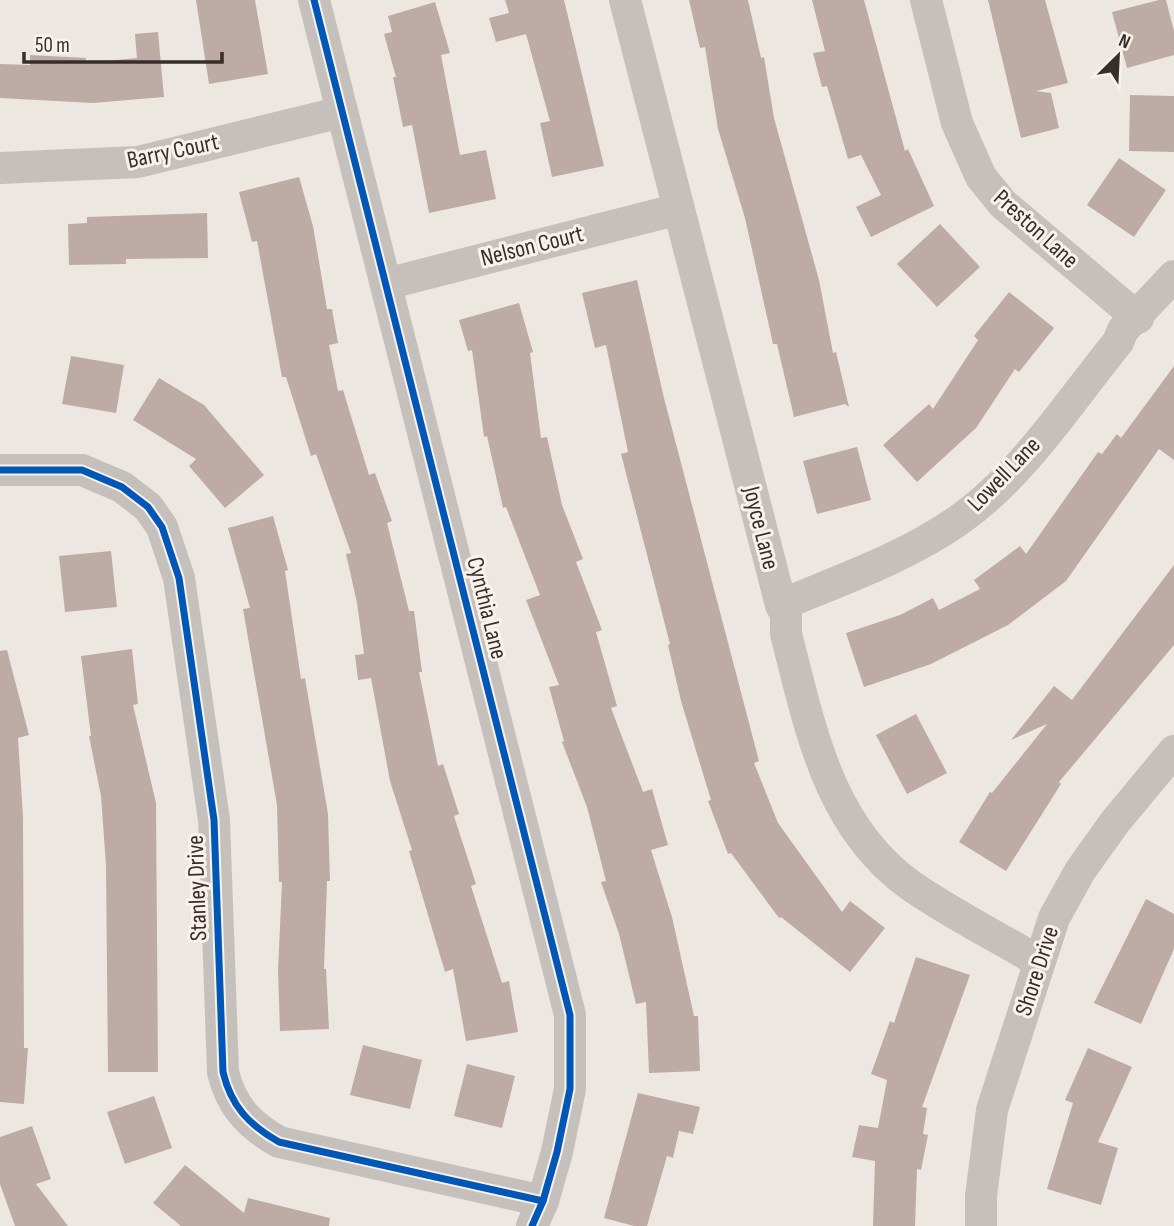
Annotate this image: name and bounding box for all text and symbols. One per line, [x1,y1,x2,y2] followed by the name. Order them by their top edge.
[24,21,222,65] scale bar
[1083,21,1153,91] north arrow
[1115,29,1134,54] text: N
[35,33,70,58] text: 50 m
[125,127,221,175] street label: Barry Court
[988,183,1084,275] street label: Preston Lane
[478,219,586,273] street label: Nelson Court
[962,431,1046,517] street label: Lowell Lane
[736,482,785,573] street label: Joyce Lane
[460,554,514,662] street label: Cynthia Lane
[181,835,213,941] street label: Stanley Drive
[1009,923,1065,1019] street label: Shore Drive

